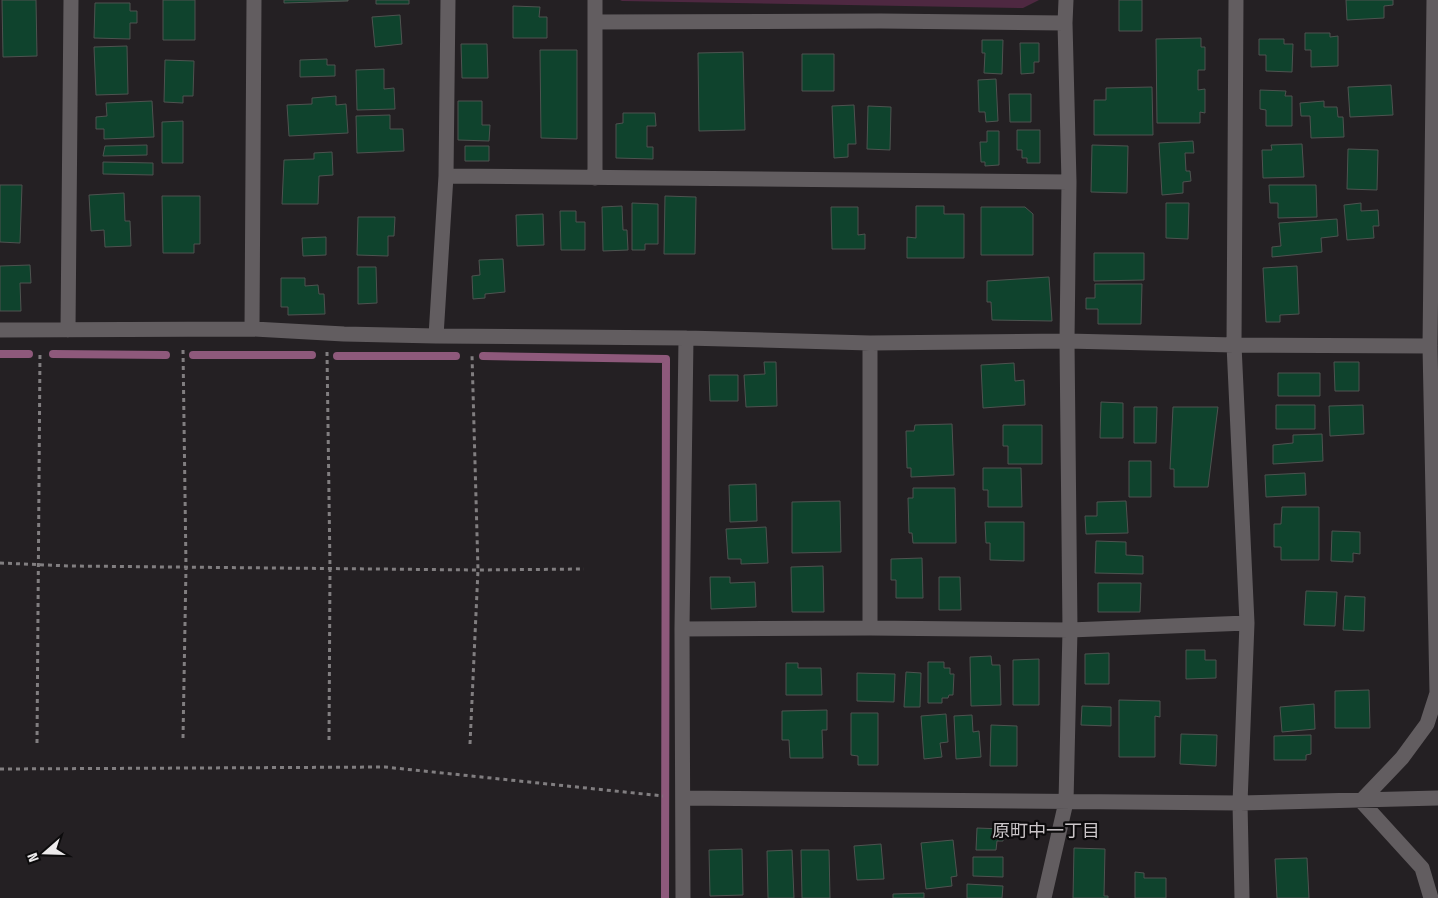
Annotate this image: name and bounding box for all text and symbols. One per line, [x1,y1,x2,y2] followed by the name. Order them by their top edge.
[992,820,1100,842] district label: 原町中一丁目
[20,828,70,878] north arrow
[24,850,43,864] text: N

